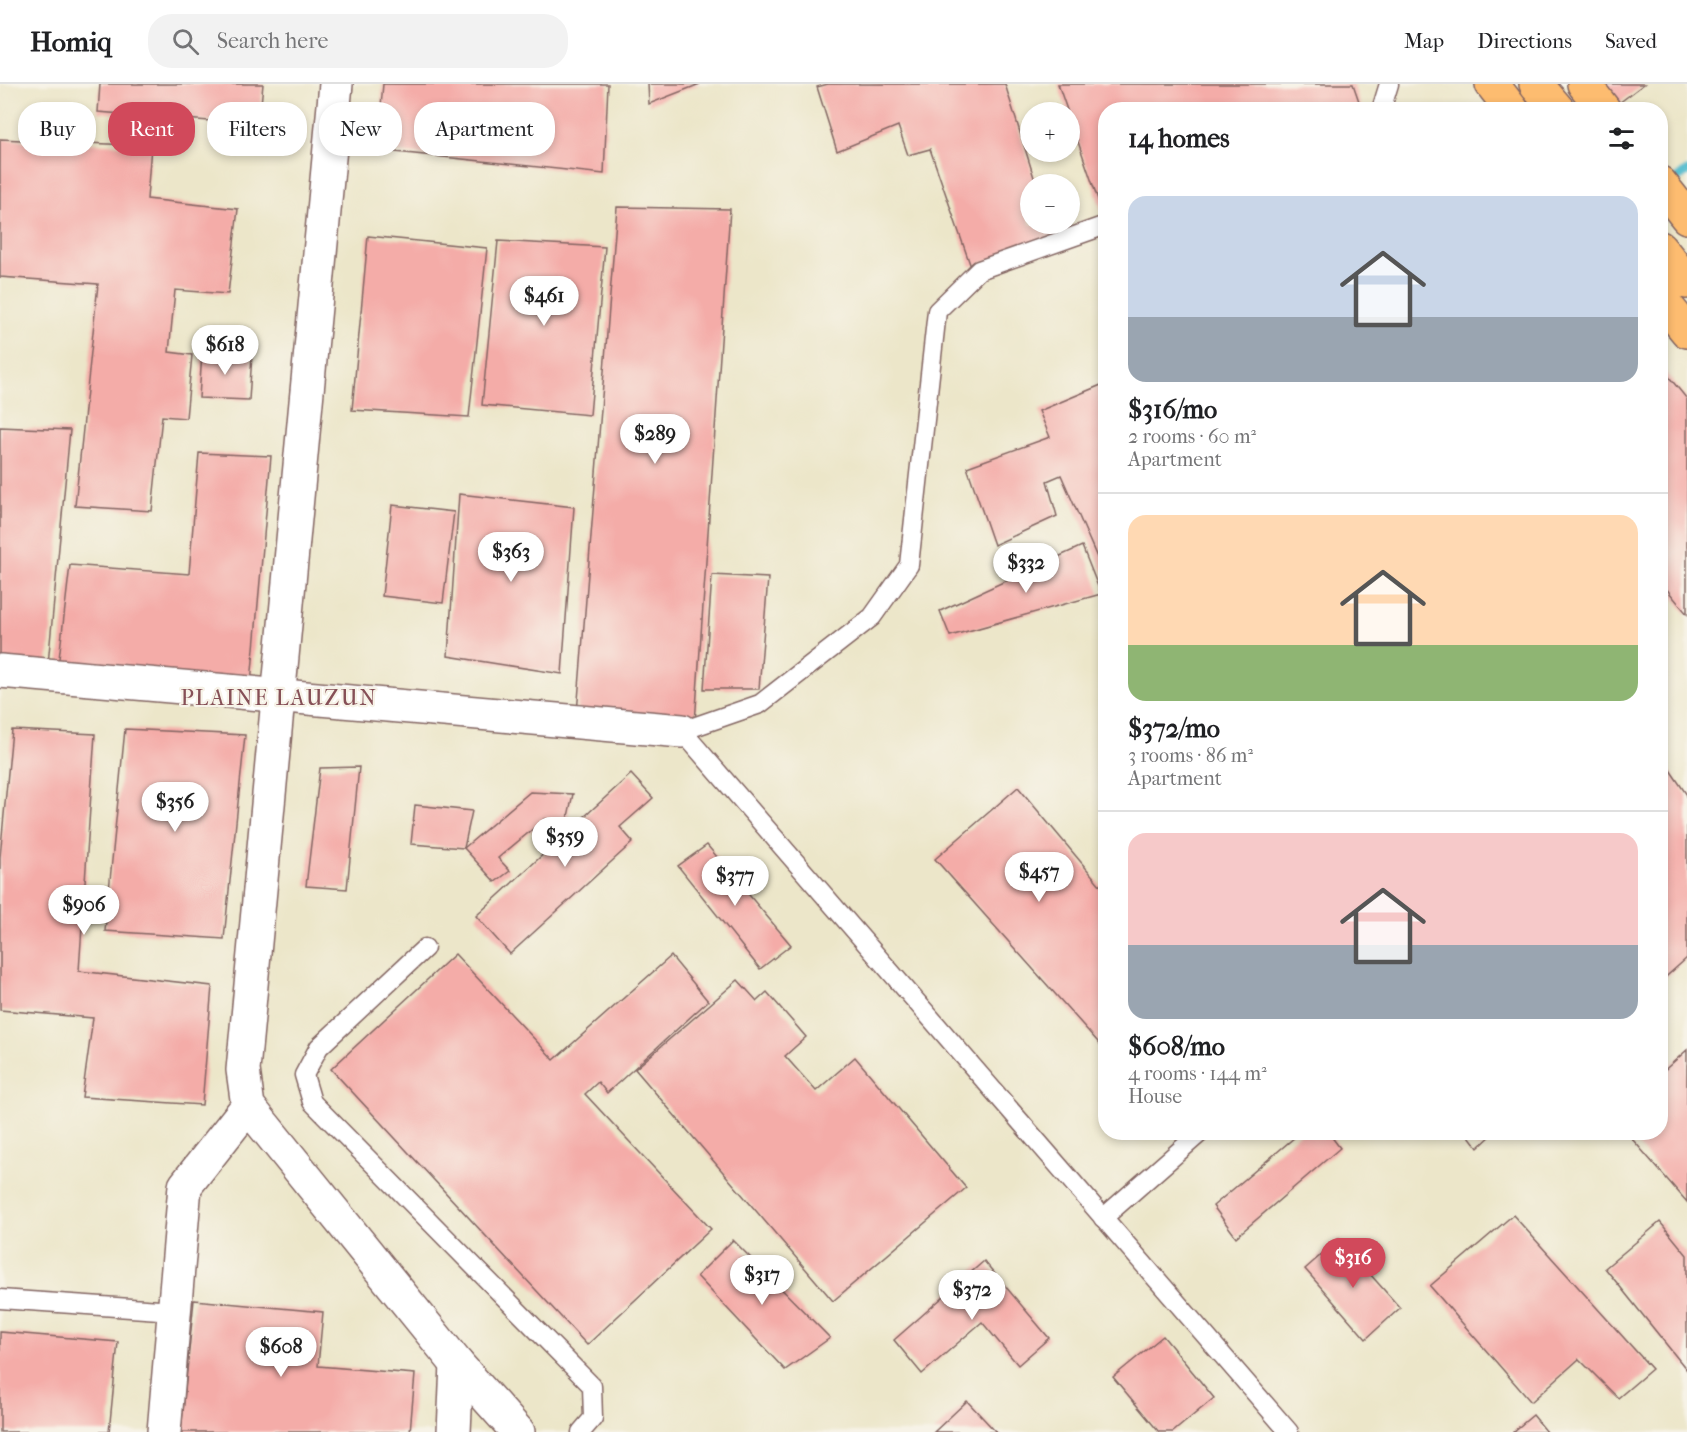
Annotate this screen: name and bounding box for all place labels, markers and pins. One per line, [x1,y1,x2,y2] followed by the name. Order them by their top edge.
[508,276,580,327] pin: $461
[189,325,261,376] pin: $618
[619,414,691,465] pin: $289
[475,532,547,583] pin: $363
[990,543,1062,594] pin: $332
[139,782,211,833] pin: $356
[529,817,601,868] pin: $359
[1003,852,1075,903] pin: $457
[699,856,771,907] pin: $377
[48,885,120,936] pin: $906
[1317,1238,1389,1289] pin: $316
[726,1255,798,1306] pin: $317
[936,1270,1008,1321] pin: $372
[245,1327,317,1378] pin: $608

